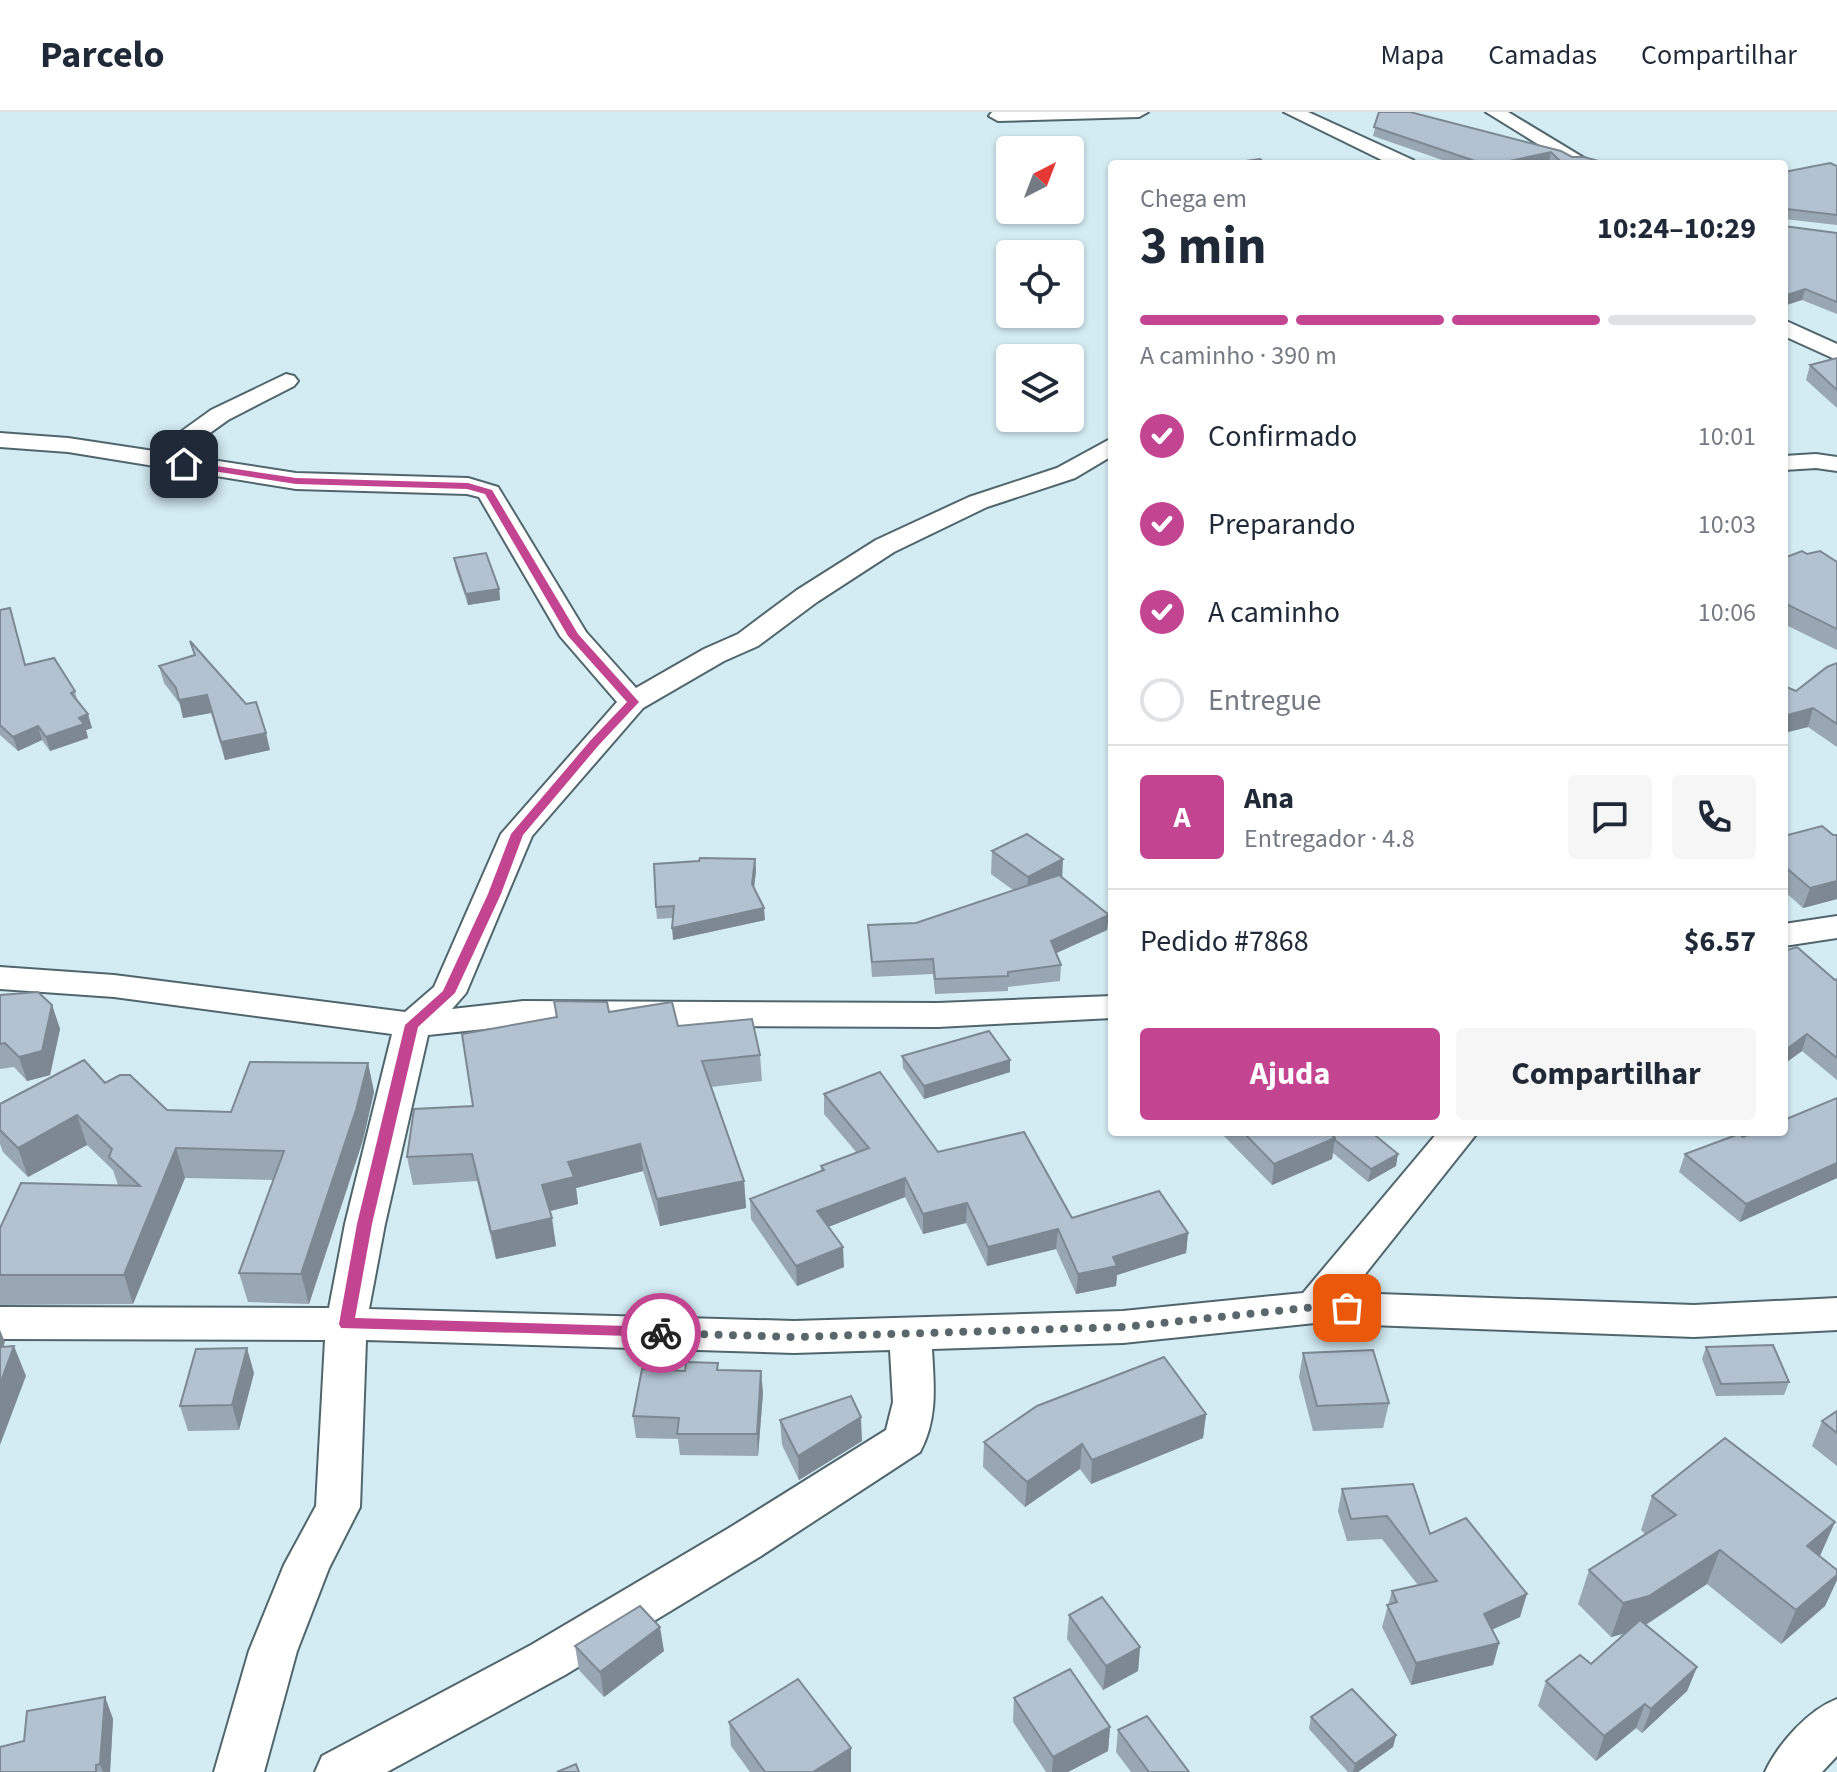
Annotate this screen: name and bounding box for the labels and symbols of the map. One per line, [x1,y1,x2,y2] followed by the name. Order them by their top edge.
[996,136,1084,224] north arrow
[150,430,218,498] pin
[1313,1274,1381,1342] pin
[621,1293,701,1373] courier

